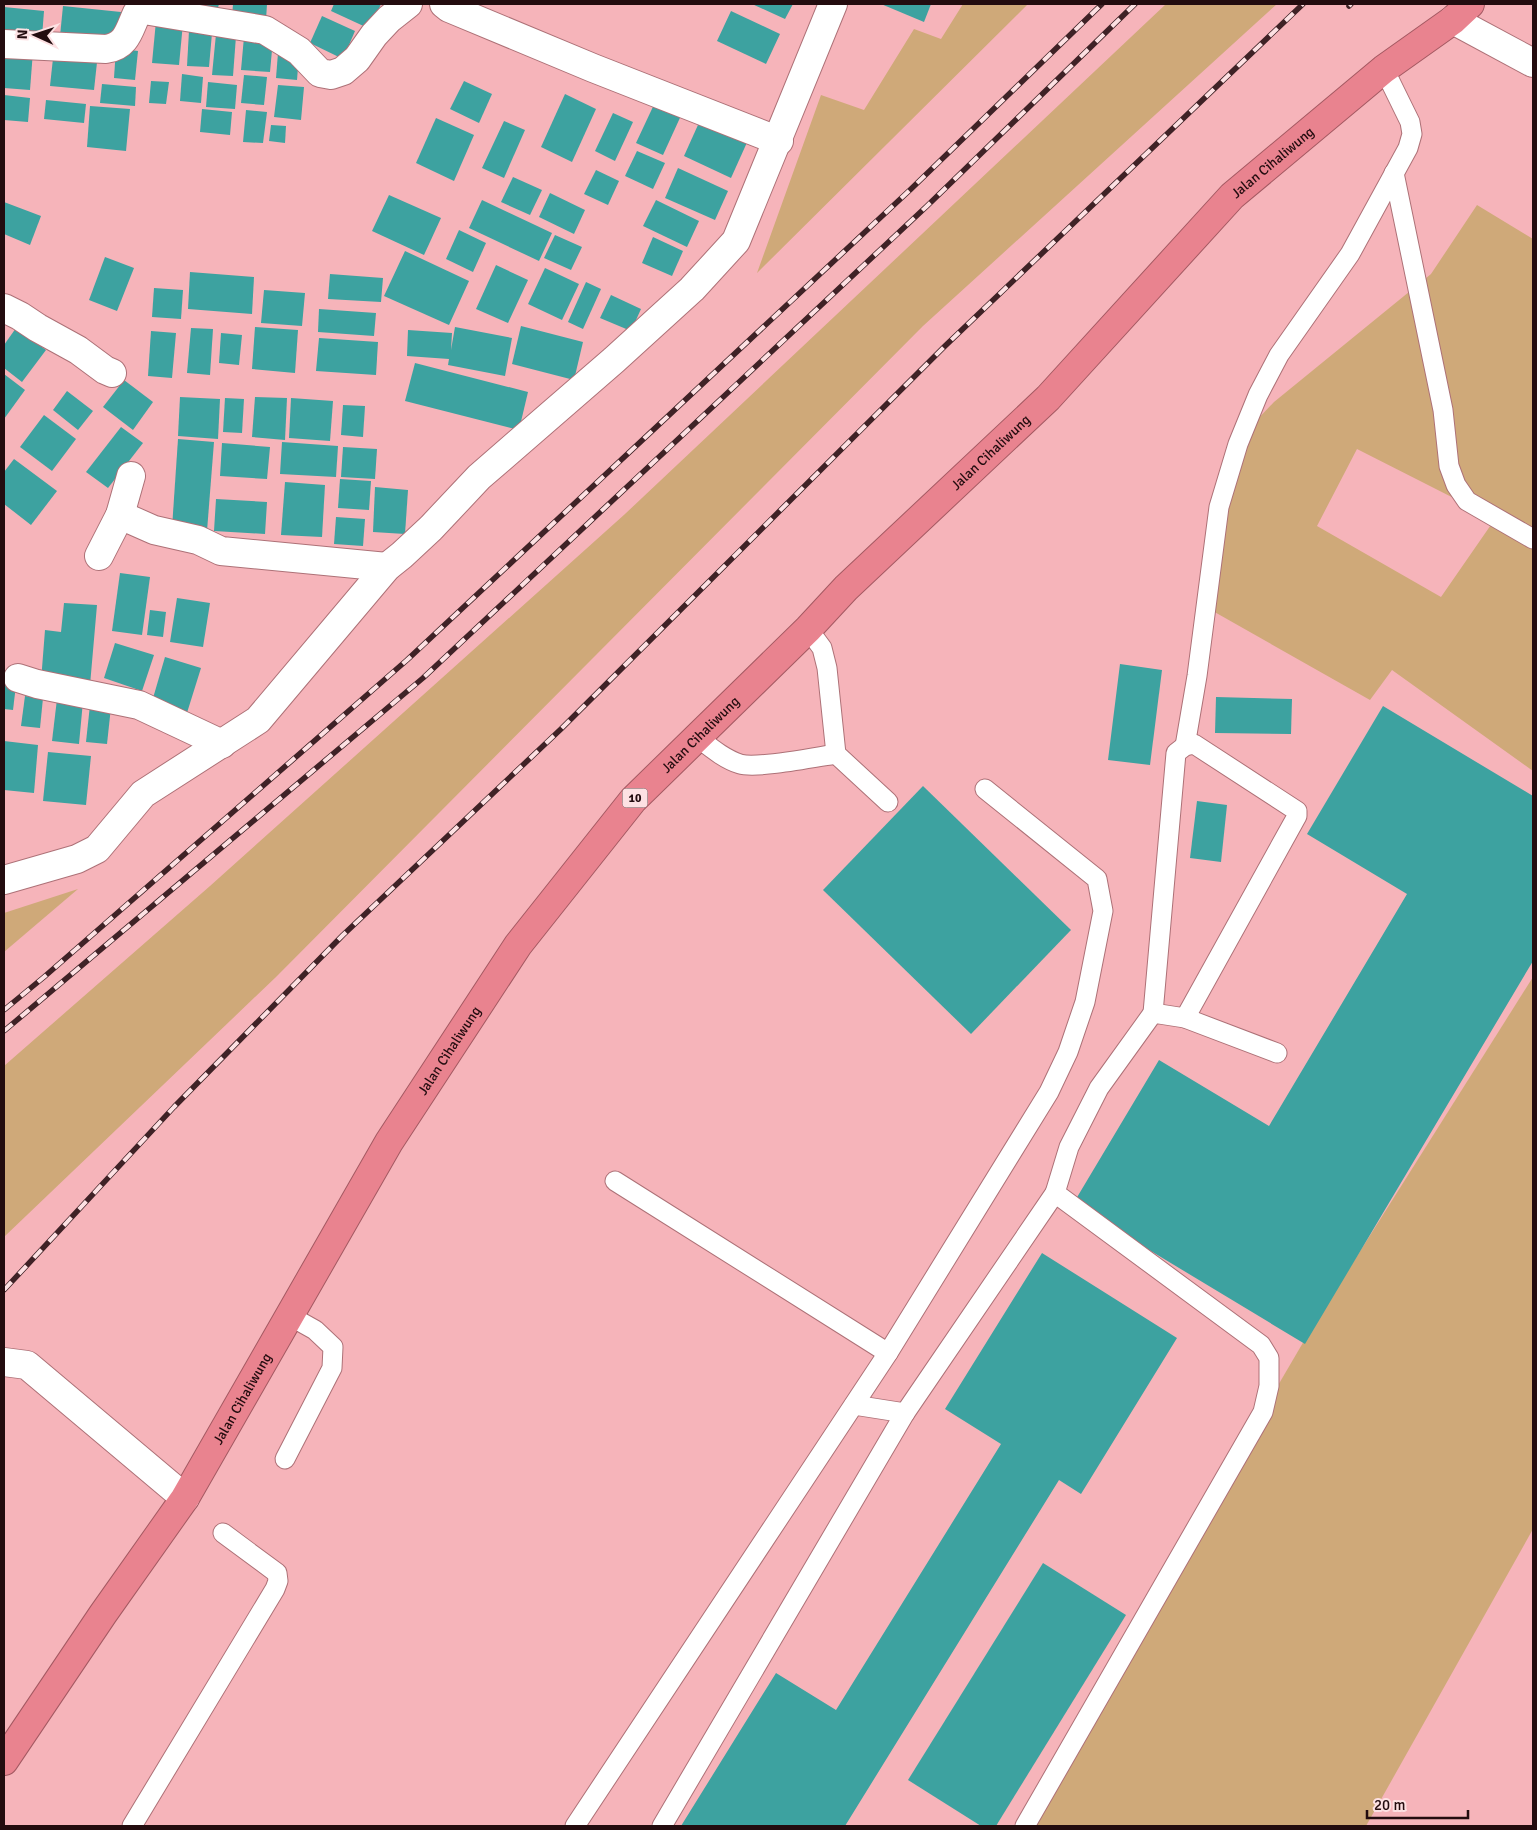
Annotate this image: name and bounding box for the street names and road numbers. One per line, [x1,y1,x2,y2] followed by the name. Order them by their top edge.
[1228,123,1318,202] street label: Jalan Cihaliwung
[948,411,1034,494] street label: Jalan Cihaliwung
[658,693,743,777] street label: Jalan Cihaliwung
[622,788,648,808] road number: 10
[414,1003,485,1098] street label: Jalan Cihaliwung
[210,1350,275,1447] street label: Jalan Cihaliwung

